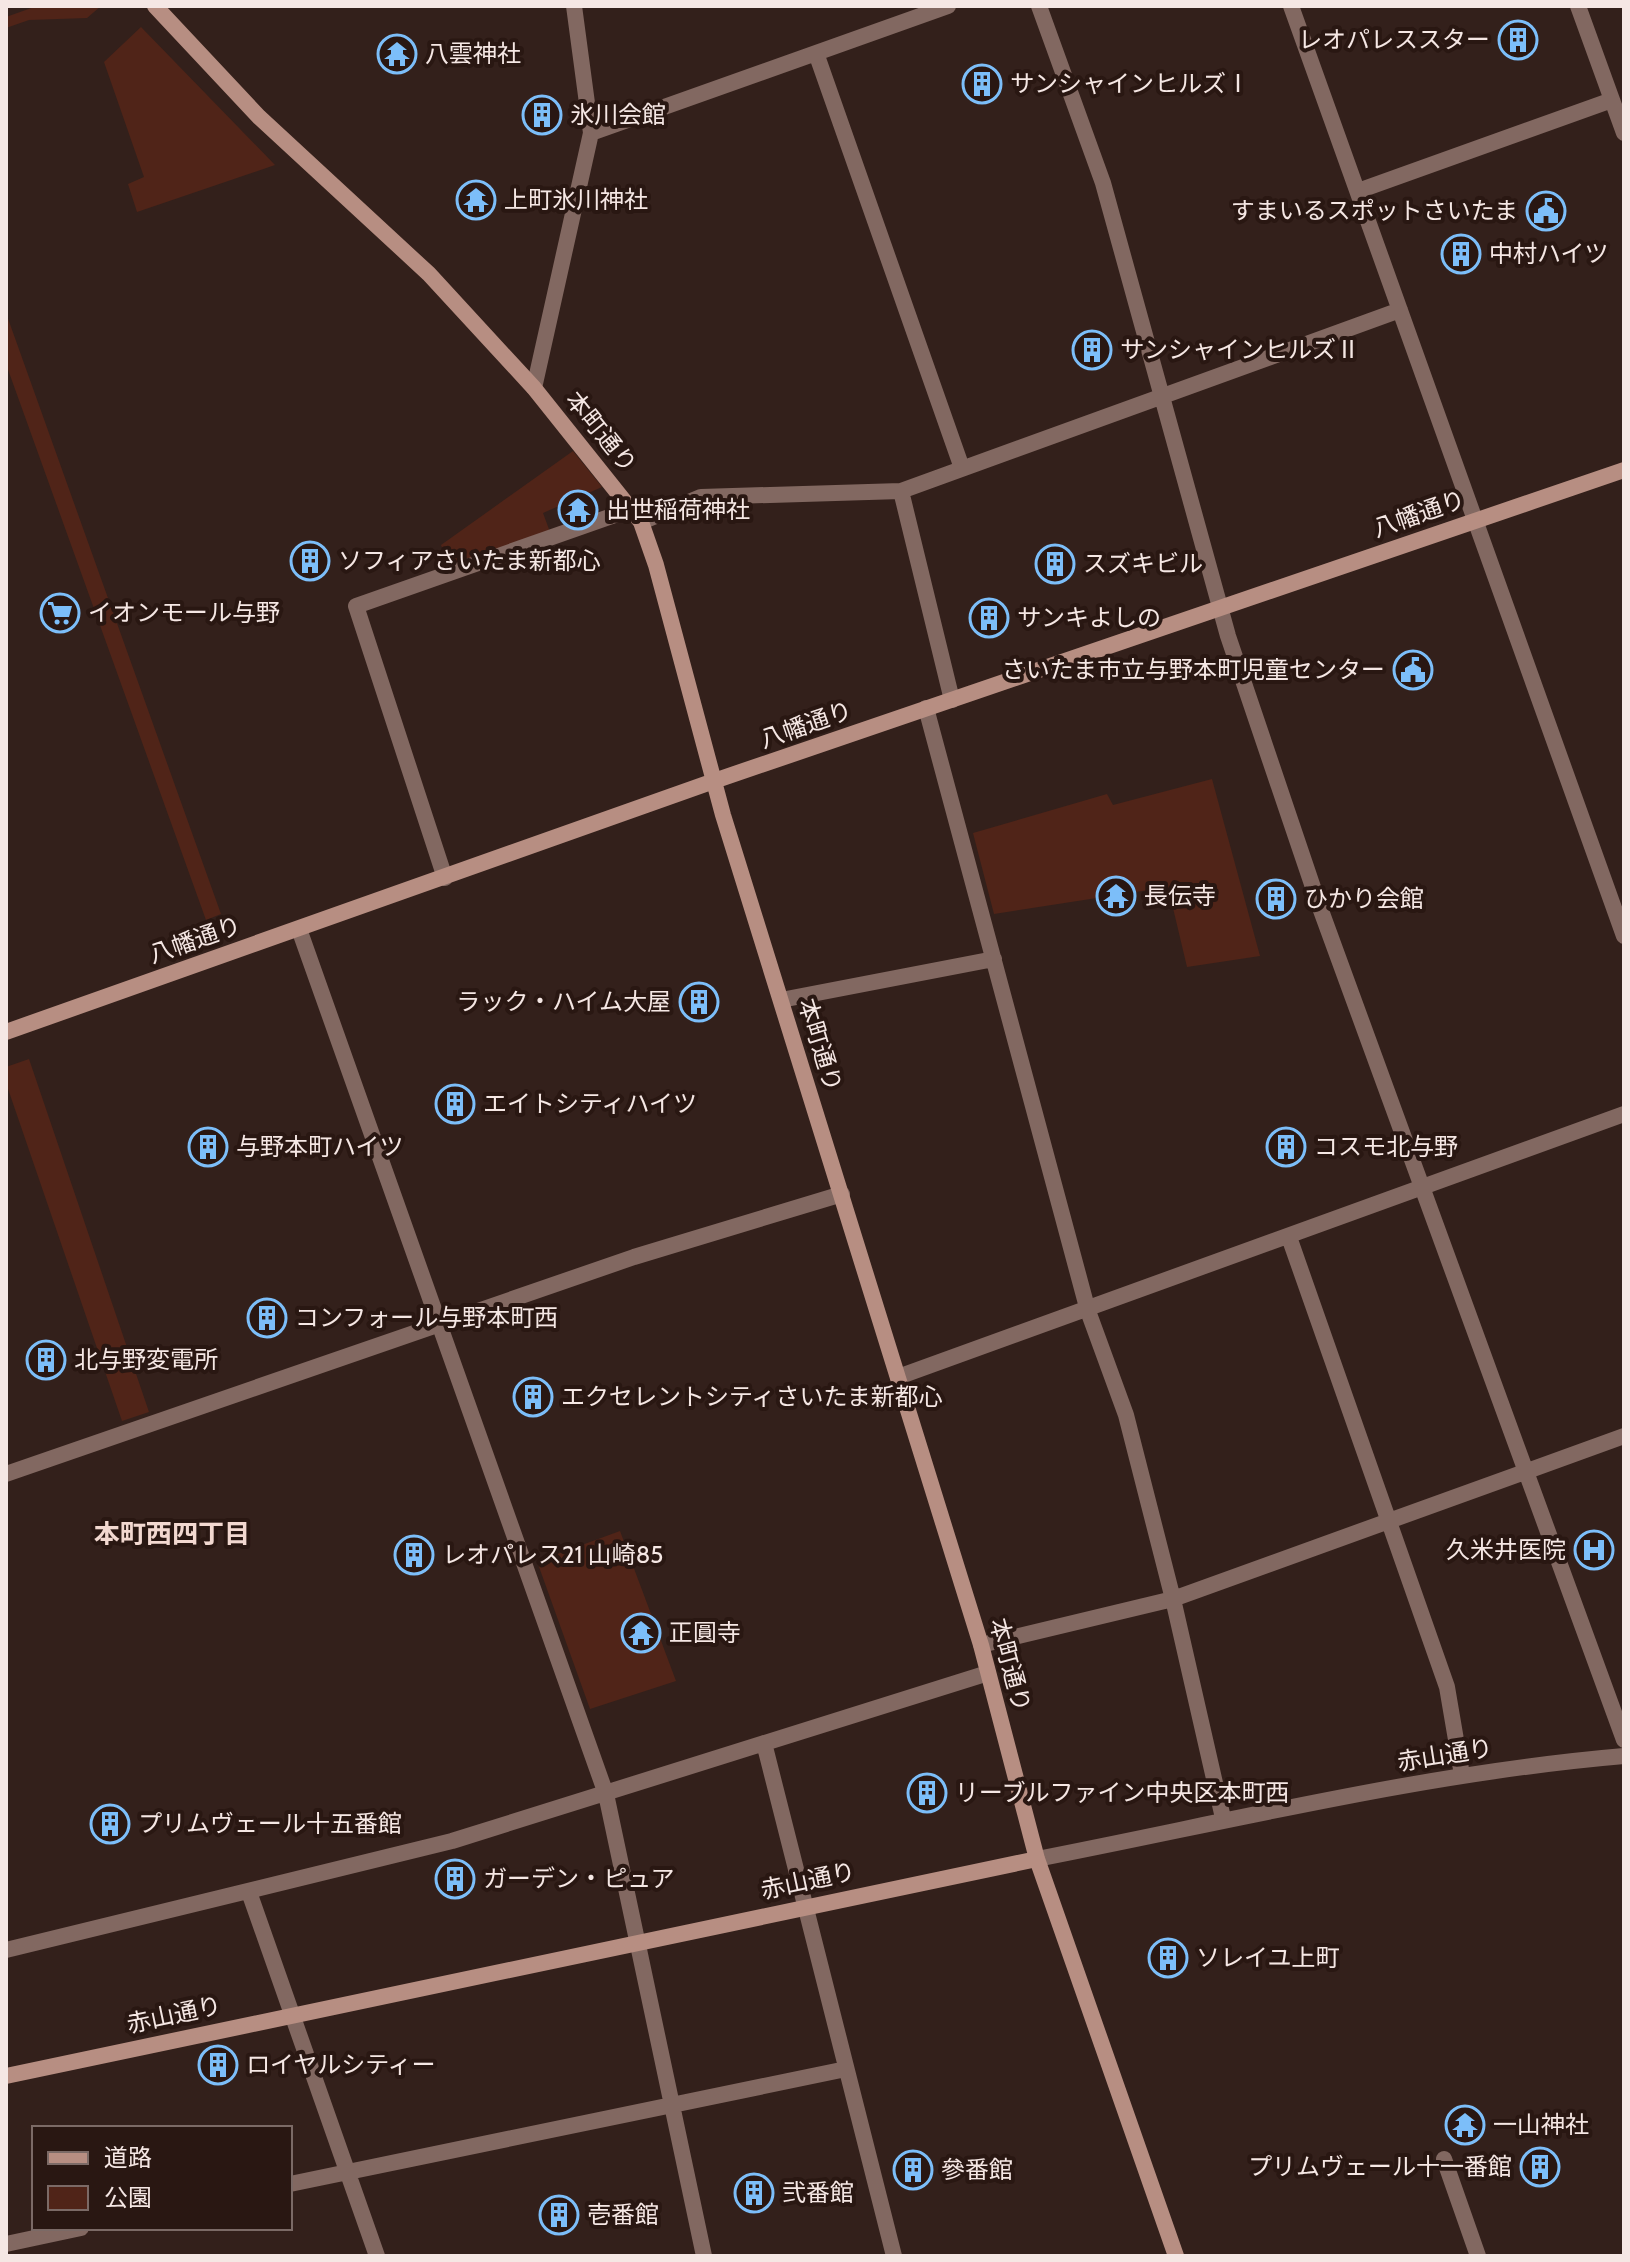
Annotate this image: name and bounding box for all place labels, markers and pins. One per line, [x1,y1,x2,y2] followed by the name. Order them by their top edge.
[1497,19,1539,61] building icon: レオパレススター
[1298,25,1490,54] place label: レオパレススター
[376,33,418,75] temple icon: 八雲神社
[425,39,521,68] place label: 八雲神社
[961,63,1003,105] building icon: サンシャインヒルズⅠ
[1010,69,1250,98] place label: サンシャインヒルズⅠ
[521,94,563,136] building icon: 氷川会館
[570,100,666,129] place label: 氷川会館
[455,179,497,221] temple icon: 上町氷川神社
[504,185,648,214] place label: 上町氷川神社
[1525,190,1567,232] public building icon: すまいるスポットさいたま
[1231,196,1518,225] place label: すまいるスポットさいたま
[1440,233,1482,275] building icon: 中村ハイツ
[1489,239,1609,268] place label: 中村ハイツ
[1071,329,1113,371] building icon: サンシャインヒルズⅡ
[1120,335,1360,364] place label: サンシャインヒルズⅡ
[557,489,599,531] temple icon: 出世稲荷神社
[606,495,750,524] place label: 出世稲荷神社
[289,540,331,582] building icon: ソフィアさいたま新都心
[1034,543,1076,585] building icon: スズキビル
[338,546,601,575] place label: ソフィアさいたま新都心
[1083,549,1203,578] place label: スズキビル
[39,592,81,634] supermarket icon: イオンモール与野
[968,597,1010,639] building icon: サンキよしの
[88,598,280,627] place label: イオンモール与野
[1017,603,1161,632] place label: サンキよしの
[1392,649,1434,691] public building icon: さいたま市立与野本町児童センター
[1002,655,1385,684] place label: さいたま市立与野本町児童センター
[1095,875,1137,917] temple icon: 長伝寺
[1255,878,1297,920] building icon: ひかり会館
[1144,881,1216,910] place label: 長伝寺
[1304,884,1424,913] place label: ひかり会館
[678,981,720,1023] building icon: ラック・ハイム大屋
[456,987,671,1016] place label: ラック・ハイム大屋
[434,1083,476,1125] building icon: エイトシティハイツ
[483,1089,697,1118] place label: エイトシティハイツ
[187,1126,229,1168] building icon: 与野本町ハイツ
[1265,1126,1307,1168] building icon: コスモ北与野
[236,1132,404,1161] place label: 与野本町ハイツ
[1314,1132,1458,1161] place label: コスモ北与野
[246,1297,288,1339] building icon: コンフォール与野本町西
[295,1303,558,1332] place label: コンフォール与野本町西
[25,1339,67,1381] building icon: 北与野変電所
[74,1345,218,1374] place label: 北与野変電所
[512,1376,554,1418] building icon: エクセレントシティさいたま新都心
[561,1382,943,1411] place label: エクセレントシティさいたま新都心
[1573,1529,1615,1571] hospital icon: 久米井医院
[393,1534,435,1576] building icon: レオパレス21 山崎85
[1446,1535,1566,1564] place label: 久米井医院
[442,1540,663,1569] place label: レオパレス21 山崎85
[620,1612,662,1654] temple icon: 正圓寺
[669,1618,741,1647] place label: 正圓寺
[906,1772,948,1814] building icon: リーブルファイン中央区本町西
[955,1778,1290,1807] place label: リーブルファイン中央区本町西
[89,1803,131,1845] building icon: プリムヴェール十五番館
[138,1809,402,1838] place label: プリムヴェール十五番館
[434,1858,476,1900] building icon: ガーデン・ピュア
[483,1864,675,1893] place label: ガーデン・ピュア
[1147,1937,1189,1979] building icon: ソレイユ上町
[1196,1943,1340,1972] place label: ソレイユ上町
[197,2044,239,2086] building icon: ロイヤルシティー
[246,2050,436,2079] place label: ロイヤルシティー
[1444,2104,1486,2146] temple icon: 一山神社
[1493,2110,1589,2139] place label: 一山神社
[1519,2146,1561,2188] building icon: プリムヴェール十一番館
[892,2149,934,2191] building icon: 參番館
[1248,2152,1512,2181] place label: プリムヴェール十一番館
[941,2155,1013,2184] place label: 參番館
[733,2172,775,2214] building icon: 弐番館
[782,2178,854,2207] place label: 弐番館
[538,2194,580,2236] building icon: 壱番館
[587,2200,659,2229] place label: 壱番館

